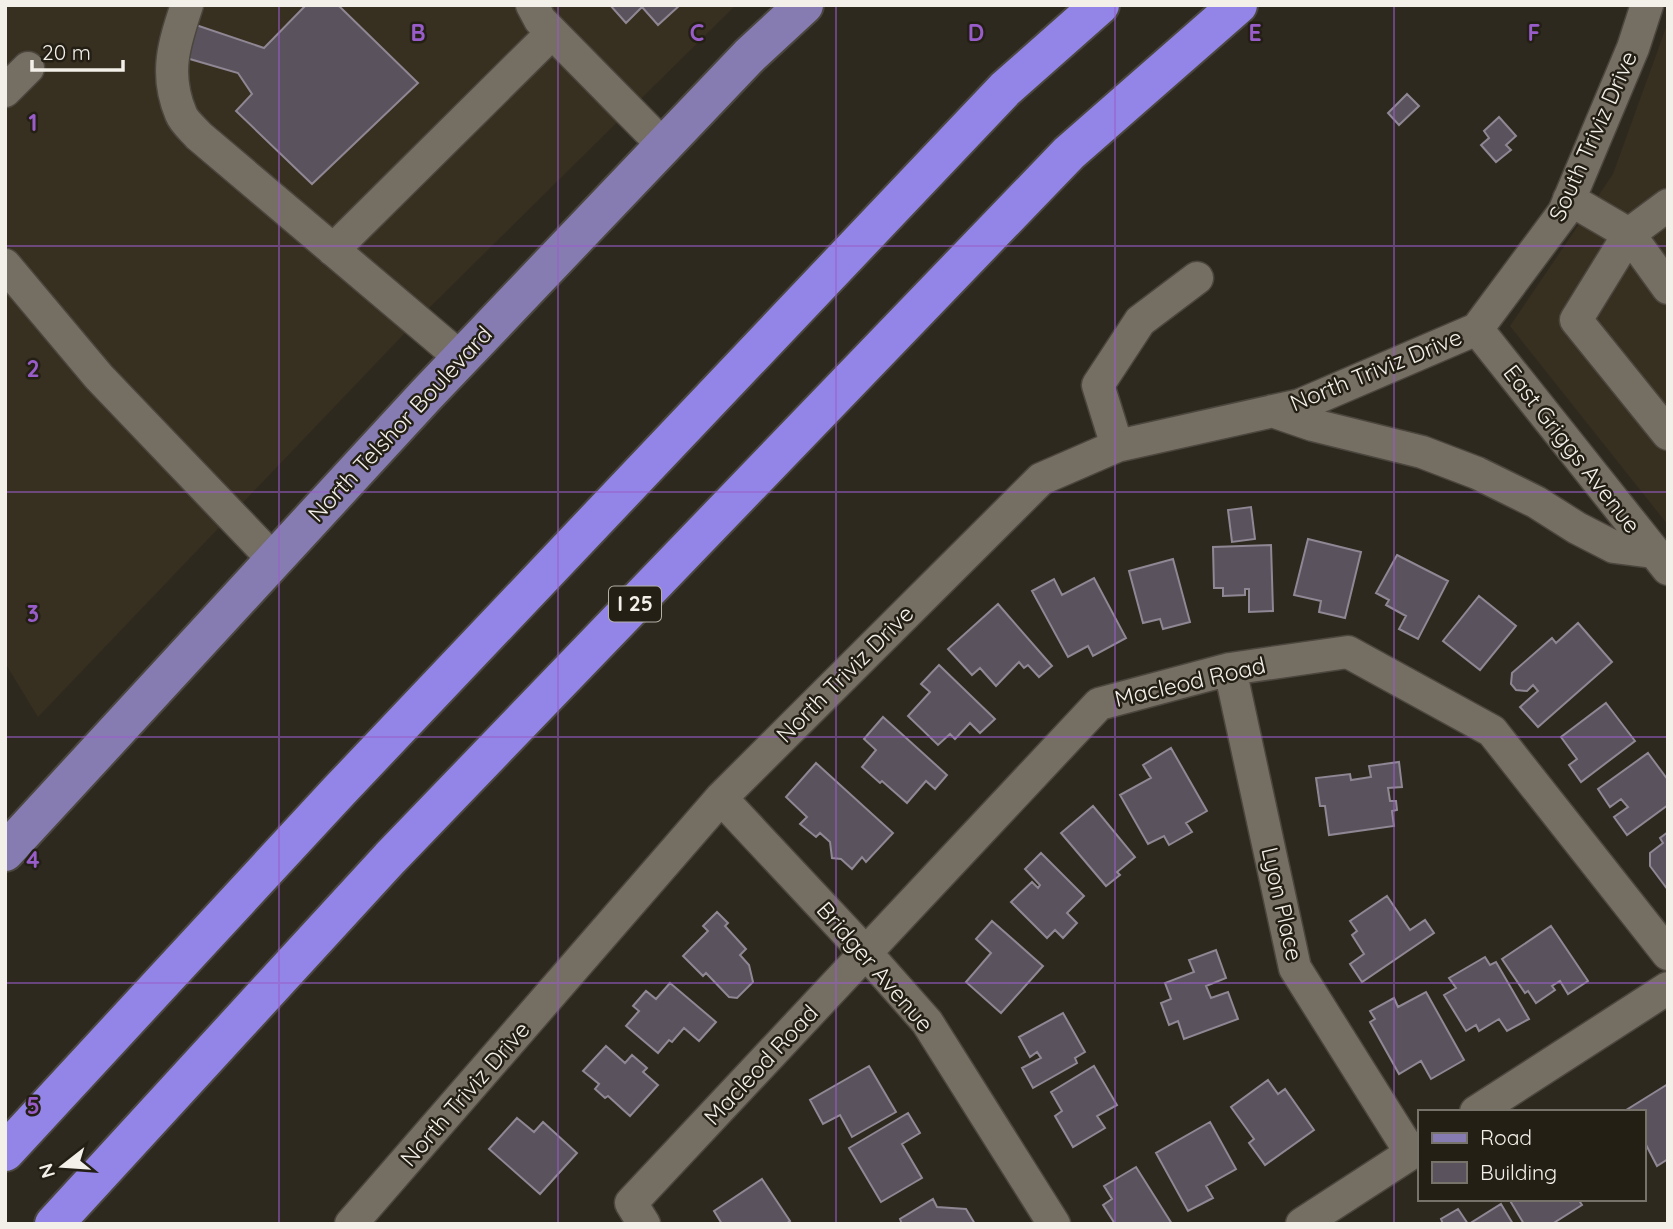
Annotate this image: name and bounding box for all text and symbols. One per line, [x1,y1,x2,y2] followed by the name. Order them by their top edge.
[410,18,426,47] text: B
[690,18,704,47] text: C
[968,18,984,47] text: D
[1248,18,1262,47] text: E
[1528,18,1540,47] text: F
[32,28,122,72] scale bar
[42,39,91,65] text: 20 m
[1542,46,1643,225] street label: South Triviz Drive
[29,108,37,137] text: 1
[301,320,498,528] street label: North Telshor Boulevard
[1286,322,1466,417] street label: North Triviz Drive
[26,354,40,383] text: 2
[1498,359,1647,539] street label: East Griggs Avenue
[609,586,661,622] road number: I 25
[27,599,39,628] text: 3
[770,599,919,748] street label: North Triviz Drive
[1112,650,1268,713] street label: Macleod Road
[1255,844,1310,964] street label: Lyon Place
[26,845,40,874] text: 4
[811,896,940,1038] street label: Bridger Avenue
[697,998,824,1131] street label: Macleod Road
[394,1015,535,1172] street label: North Triviz Drive
[26,1091,40,1120] text: 5
[1418,1110,1645,1201] legend
[1480,1124,1532,1150] text: Road
[28,1131,98,1201] north arrow
[1480,1159,1557,1185] text: Building
[33,1161,60,1181] text: N

